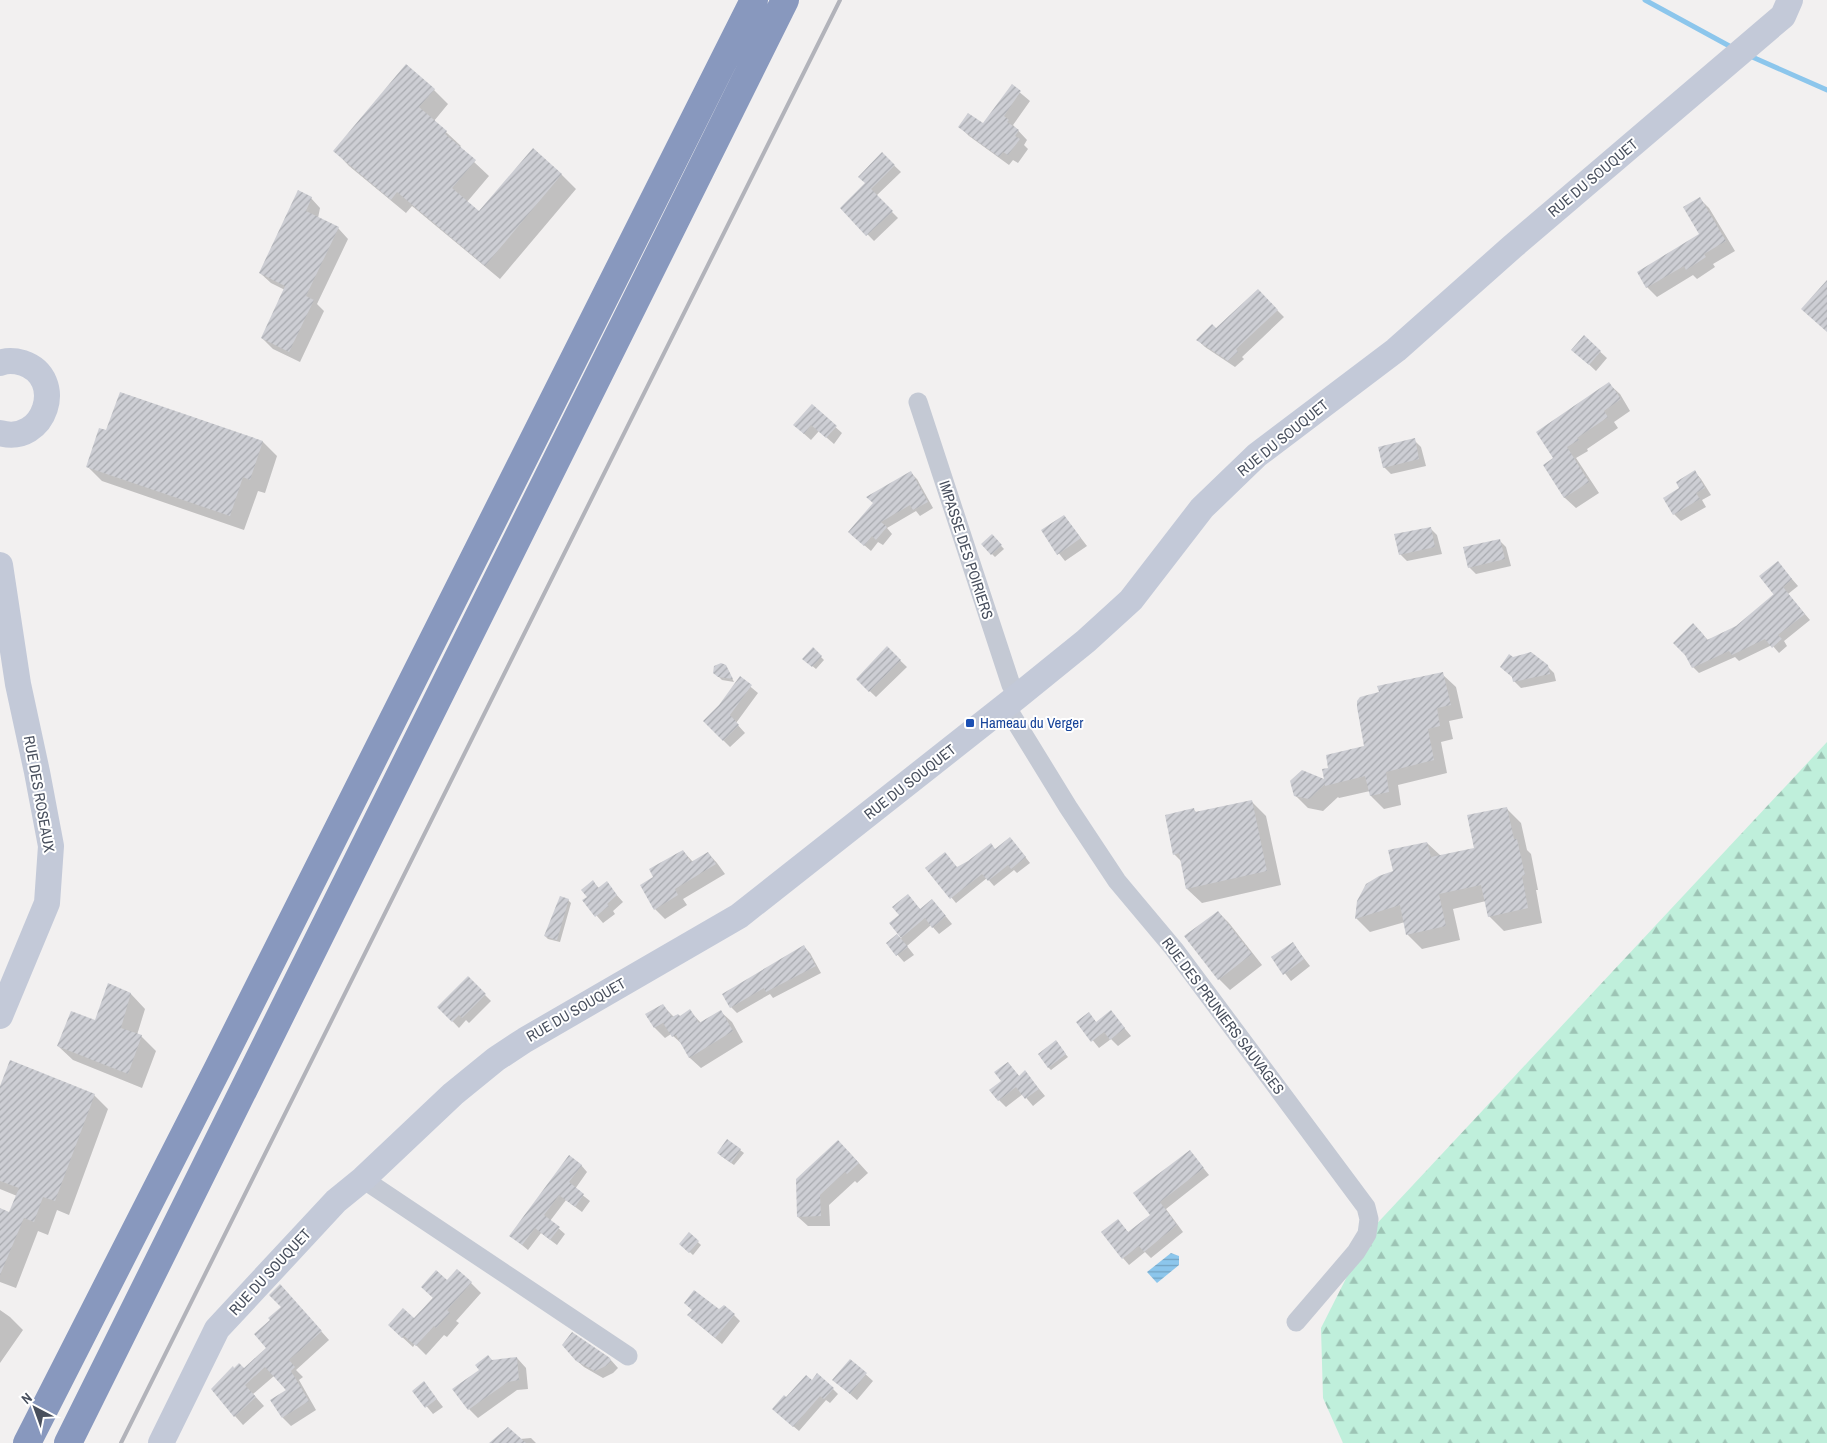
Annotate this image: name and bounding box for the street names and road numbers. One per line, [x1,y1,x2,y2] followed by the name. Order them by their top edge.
[1543,133,1642,221] street label: RUE DU SOUQUET
[1233,394,1333,481] street label: RUE DU SOUQUET
[934,478,999,622] street label: IMPASSE DES POIRIERS
[19,734,60,855] street label: RUE DES ROSEAUX
[859,739,960,824] street label: RUE DU SOUQUET
[1157,933,1290,1099] street label: RUE DES PRUNIERS SAUVAGES
[522,972,630,1047] street label: RUE DU SOUQUET
[224,1223,316,1320] street label: RUE DU SOUQUET

